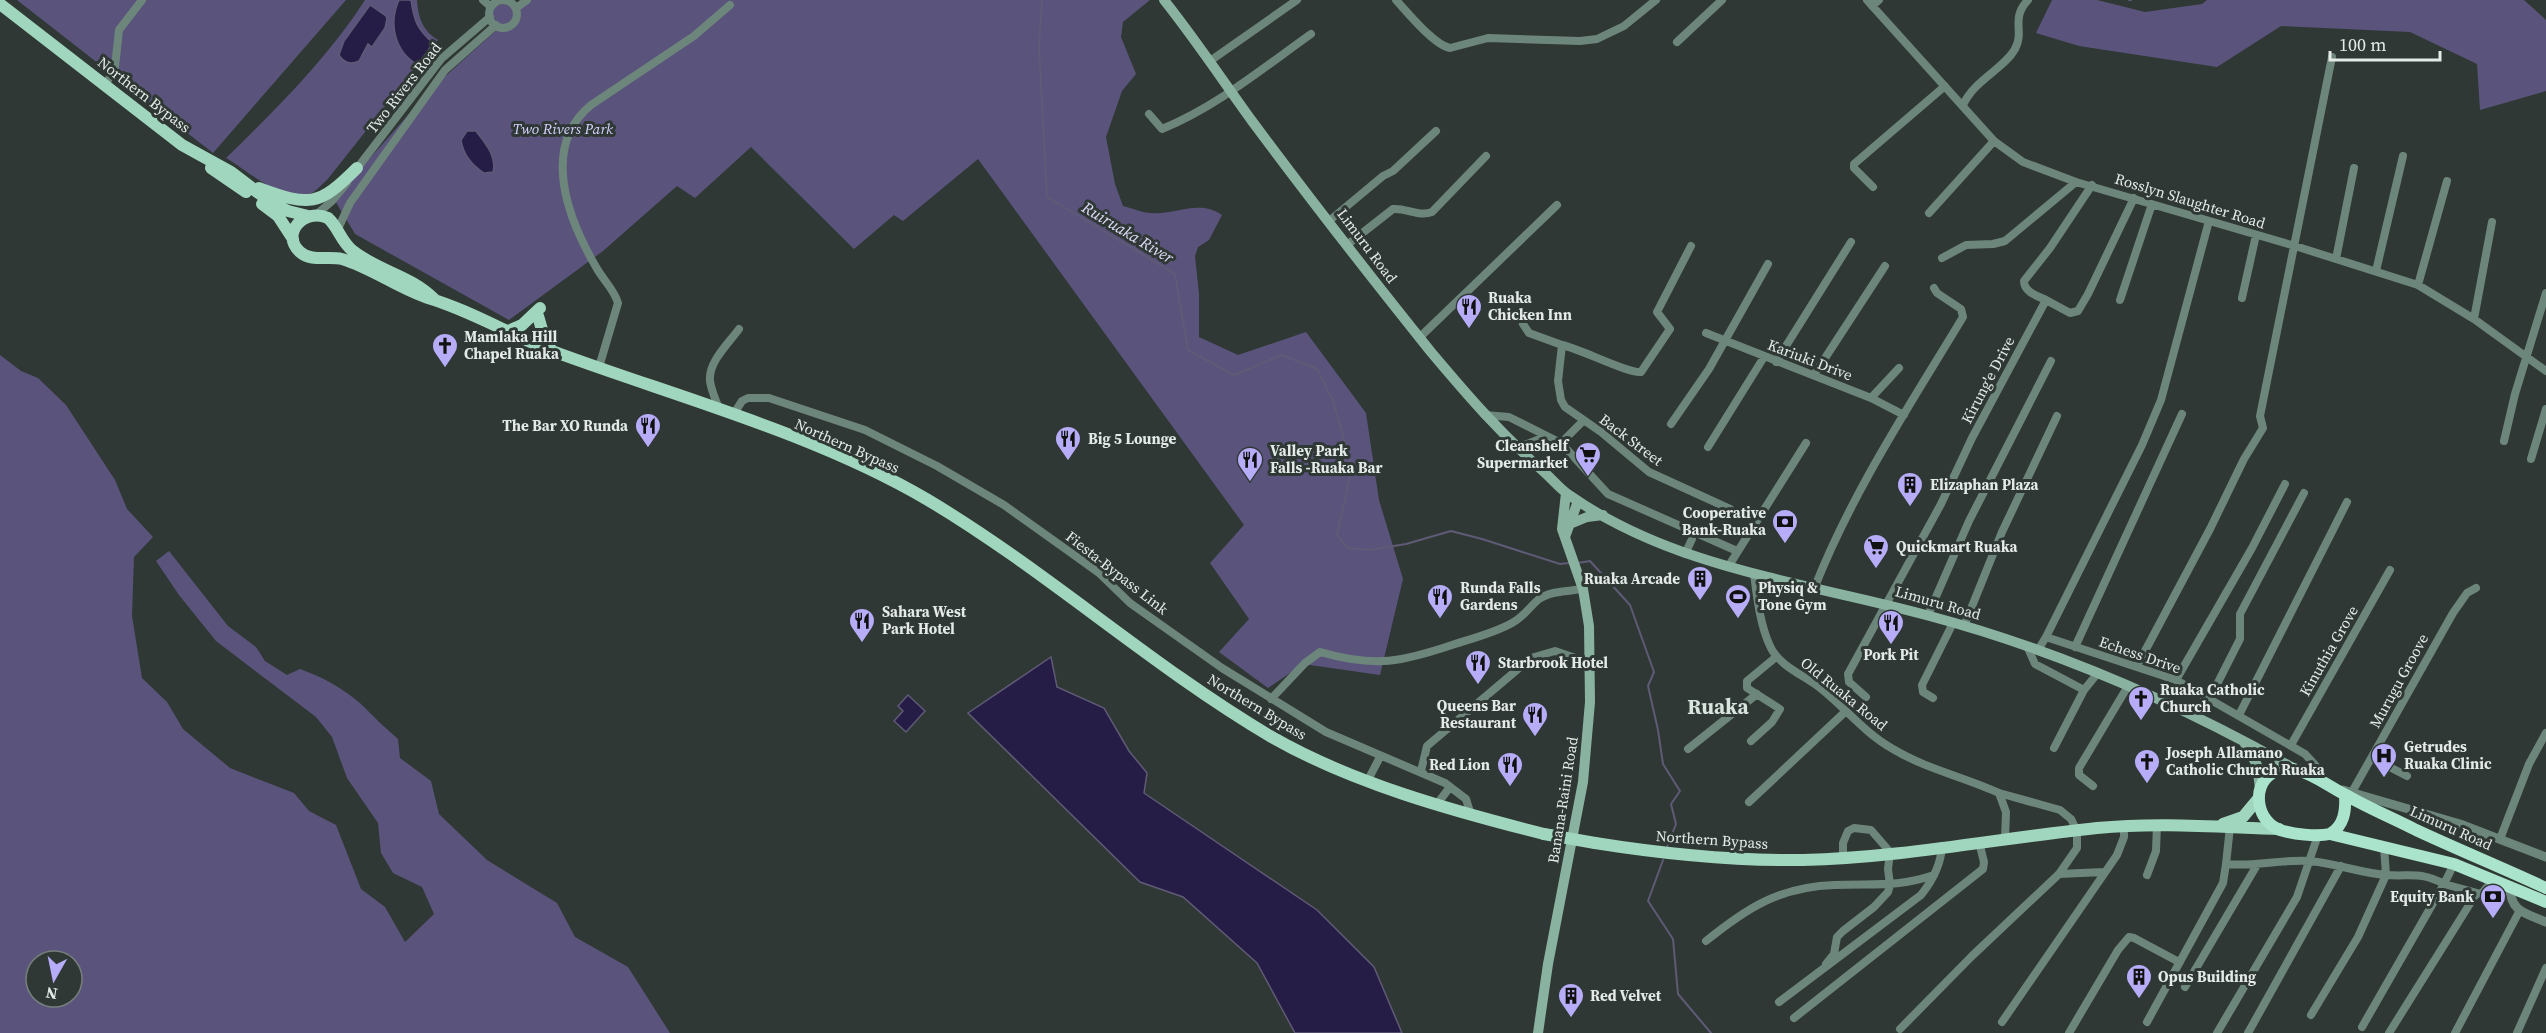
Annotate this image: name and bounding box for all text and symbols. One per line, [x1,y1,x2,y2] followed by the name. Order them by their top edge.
[2330,24,2440,62] scale bar
[2339,32,2386,57] text: 100 m
[361,37,446,138] street label: Two Rivers Road
[93,52,195,138] street label: Northern Bypass
[513,118,614,139] park label: Two Rivers Park
[2112,168,2268,234] street label: Rosslyn Slaughter Road
[1077,195,1178,268] water label: Ruiruaka River
[1332,204,1403,288] street label: Limuru Road
[1488,287,1572,325] place label: Ruaka Chicken Inn
[1454,292,1484,330] restaurant icon: Ruaka Chicken Inn
[464,326,560,364] place label: Mamlaka Hill Chapel Ruaka
[430,331,460,369] church icon: Mamlaka Hill Chapel Ruaka
[1956,332,2019,427] street label: Kirung'e Drive
[1765,334,1856,385] street label: Kariuki Drive
[1595,409,1668,471] street label: Back Street
[633,411,663,449] restaurant icon: The Bar XO Runda
[792,413,903,478] street label: Northern Bypass
[502,415,629,436] place label: The Bar XO Runda
[1053,424,1083,462] restaurant icon: Big 5 Lounge
[1088,428,1177,449] place label: Big 5 Lounge
[1477,435,1570,473] place label: Cleanshelf Supermarket
[1270,440,1382,478] place label: Valley Park Falls -Ruaka Bar
[1573,440,1603,478] supermarket icon: Cleanshelf Supermarket
[1235,445,1265,483] restaurant icon: Valley Park Falls -Ruaka Bar
[1895,470,1925,508] building icon: Elizaphan Plaza
[1930,474,2039,495] place label: Elizaphan Plaza
[1682,502,1767,540] place label: Cooperative Bank-Ruaka
[1770,507,1800,545] bank icon: Cooperative Bank-Ruaka
[1062,526,1174,620] street label: Fiesta-Bypass Link
[1861,532,1891,570] supermarket icon: Quickmart Ruaka
[1896,536,2019,557] place label: Quickmart Ruaka
[1685,564,1715,602] building icon: Ruaka Arcade
[1584,568,1680,589] place label: Ruaka Arcade
[1460,577,1541,615] place label: Runda Falls Gardens
[1758,577,1827,615] place label: Physiq & Tone Gym
[1893,580,1984,625] street label: Limuru Road
[1425,582,1455,620] restaurant icon: Runda Falls Gardens
[1723,582,1753,620] sports icon: Physiq & Tone Gym
[882,601,967,639] place label: Sahara West Park Hotel
[2294,601,2363,700] street label: Kinuthia Grove
[847,606,877,644] restaurant icon: Sahara West Park Hotel
[1876,608,1906,646] restaurant icon: Pork Pit
[2364,630,2433,732] street label: Murugu Groove
[2096,631,2184,678] street label: Echess Drive
[1863,644,1919,665] place label: Pork Pit
[1463,648,1493,686] restaurant icon: Starbrook Hotel
[1498,652,1608,673] place label: Starbrook Hotel
[1796,652,1893,736] street label: Old Ruaka Road
[1204,669,1311,745] street label: Northern Bypass
[2160,679,2265,717] place label: Ruaka Catholic Church
[2126,684,2156,722] church icon: Ruaka Catholic Church
[1687,692,1750,721] district label: Ruaka
[1437,695,1517,733] place label: Queens Bar Restaurant
[1520,700,1550,738] restaurant icon: Queens Bar Restaurant
[1542,735,1583,865] street label: Banana-Raini Road
[2404,736,2492,774] place label: Getrudes Ruaka Clinic
[2369,741,2399,779] hospital icon: Getrudes Ruaka Clinic
[2165,742,2326,780] place label: Joseph Allamano Catholic Church Ruaka
[2132,747,2162,785] church icon: Joseph Allamano Catholic Church Ruaka
[1495,750,1525,788] restaurant icon: Red Lion
[1429,754,1490,775] place label: Red Lion
[2407,800,2496,855] street label: Limuru Road
[1655,825,1769,854] street label: Northern Bypass
[2478,882,2508,920] bank icon: Equity Bank
[2390,886,2474,907] place label: Equity Bank
[24,949,84,1009] north arrow
[2124,962,2154,1000] building icon: Opus Building
[2158,966,2256,987] place label: Opus Building
[1556,981,1586,1019] building icon: Red Velvet
[44,982,59,1006] text: N
[1590,985,1662,1006] place label: Red Velvet

